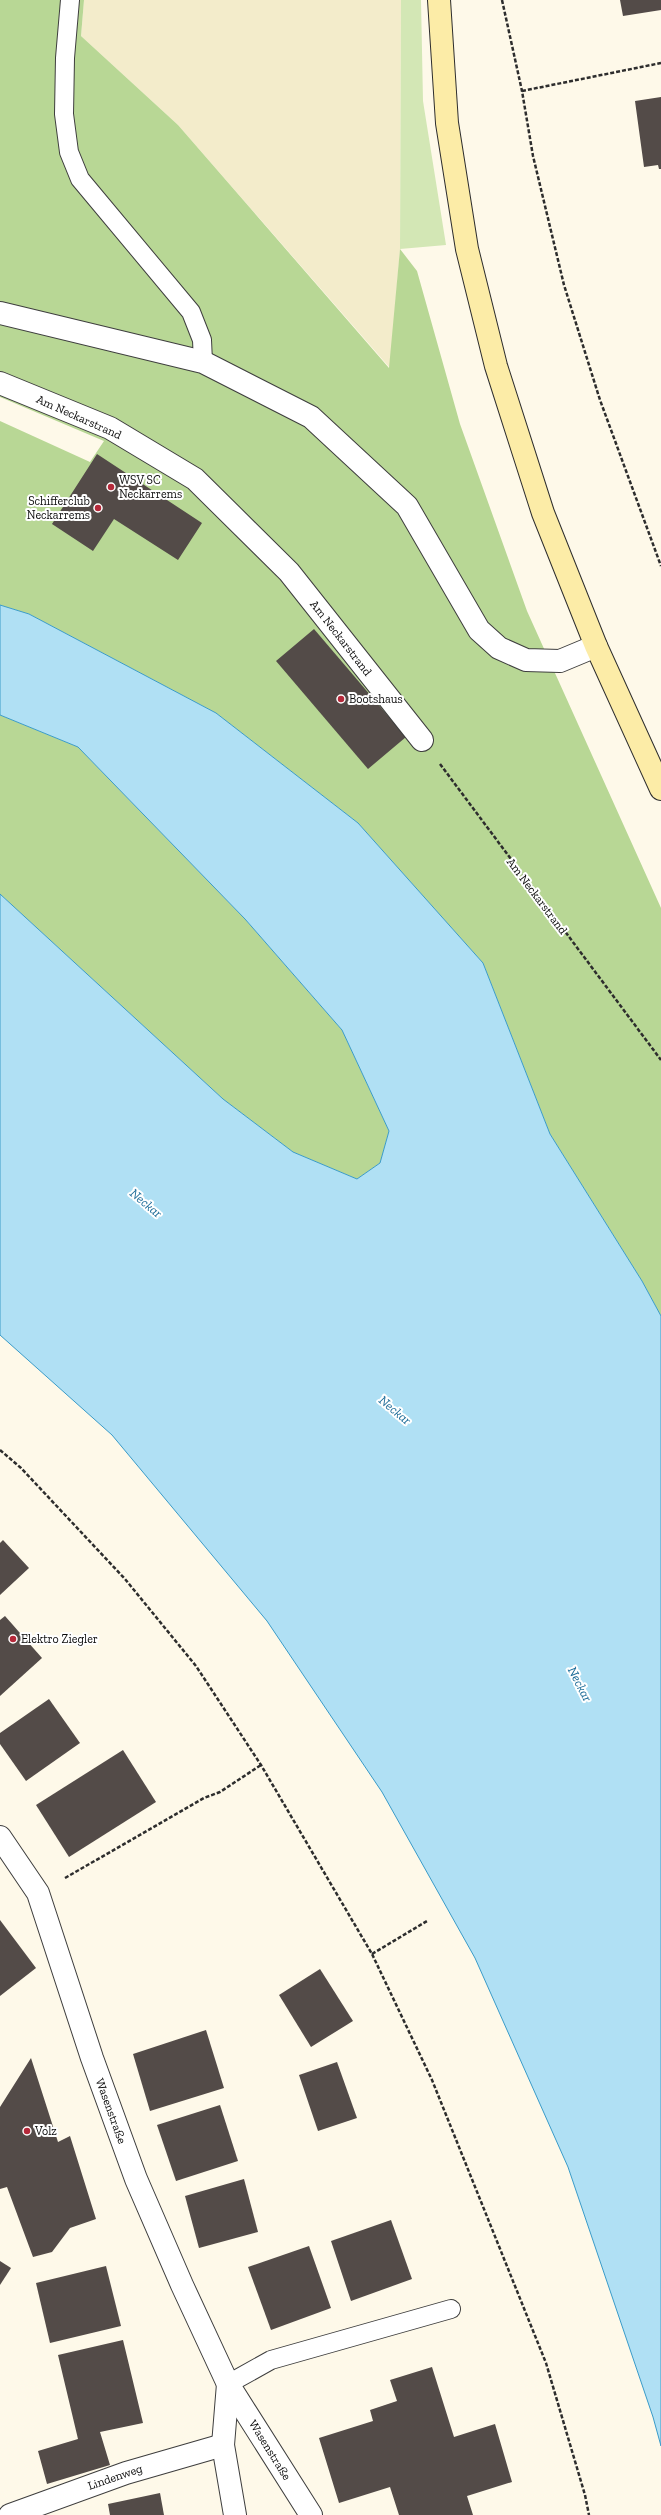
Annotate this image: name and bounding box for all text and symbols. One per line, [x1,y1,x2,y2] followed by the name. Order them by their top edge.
[34,392,124,442] street label: Am Neckarstrand
[119,473,182,501] place label: WSV SC Neckarrems
[106,482,116,492] marker: WSV SC Neckarrems
[27,494,90,522] place label: Schifferclub Neckarrems
[93,503,103,513] marker: Schifferclub Neckarrems
[307,598,375,679] street label: Am Neckarstrand
[349,692,403,706] place label: Bootshaus
[336,694,346,704] marker: Bootshaus
[504,855,570,937] street label: Am Neckarstrand
[127,1185,165,1221] water label: Neckar
[376,1392,414,1428] water label: Neckar
[21,1632,98,1646] place label: Elektro Ziegler
[8,1634,18,1644] marker: Elektro Ziegler
[565,1664,595,1704] water label: Neckar
[93,2077,129,2146] street label: Wasenstraße
[34,2124,57,2138] place label: Volz
[22,2126,32,2136] marker: Volz
[246,2417,294,2483] street label: Wasenstraße
[86,2461,145,2493] street label: Lindenweg

